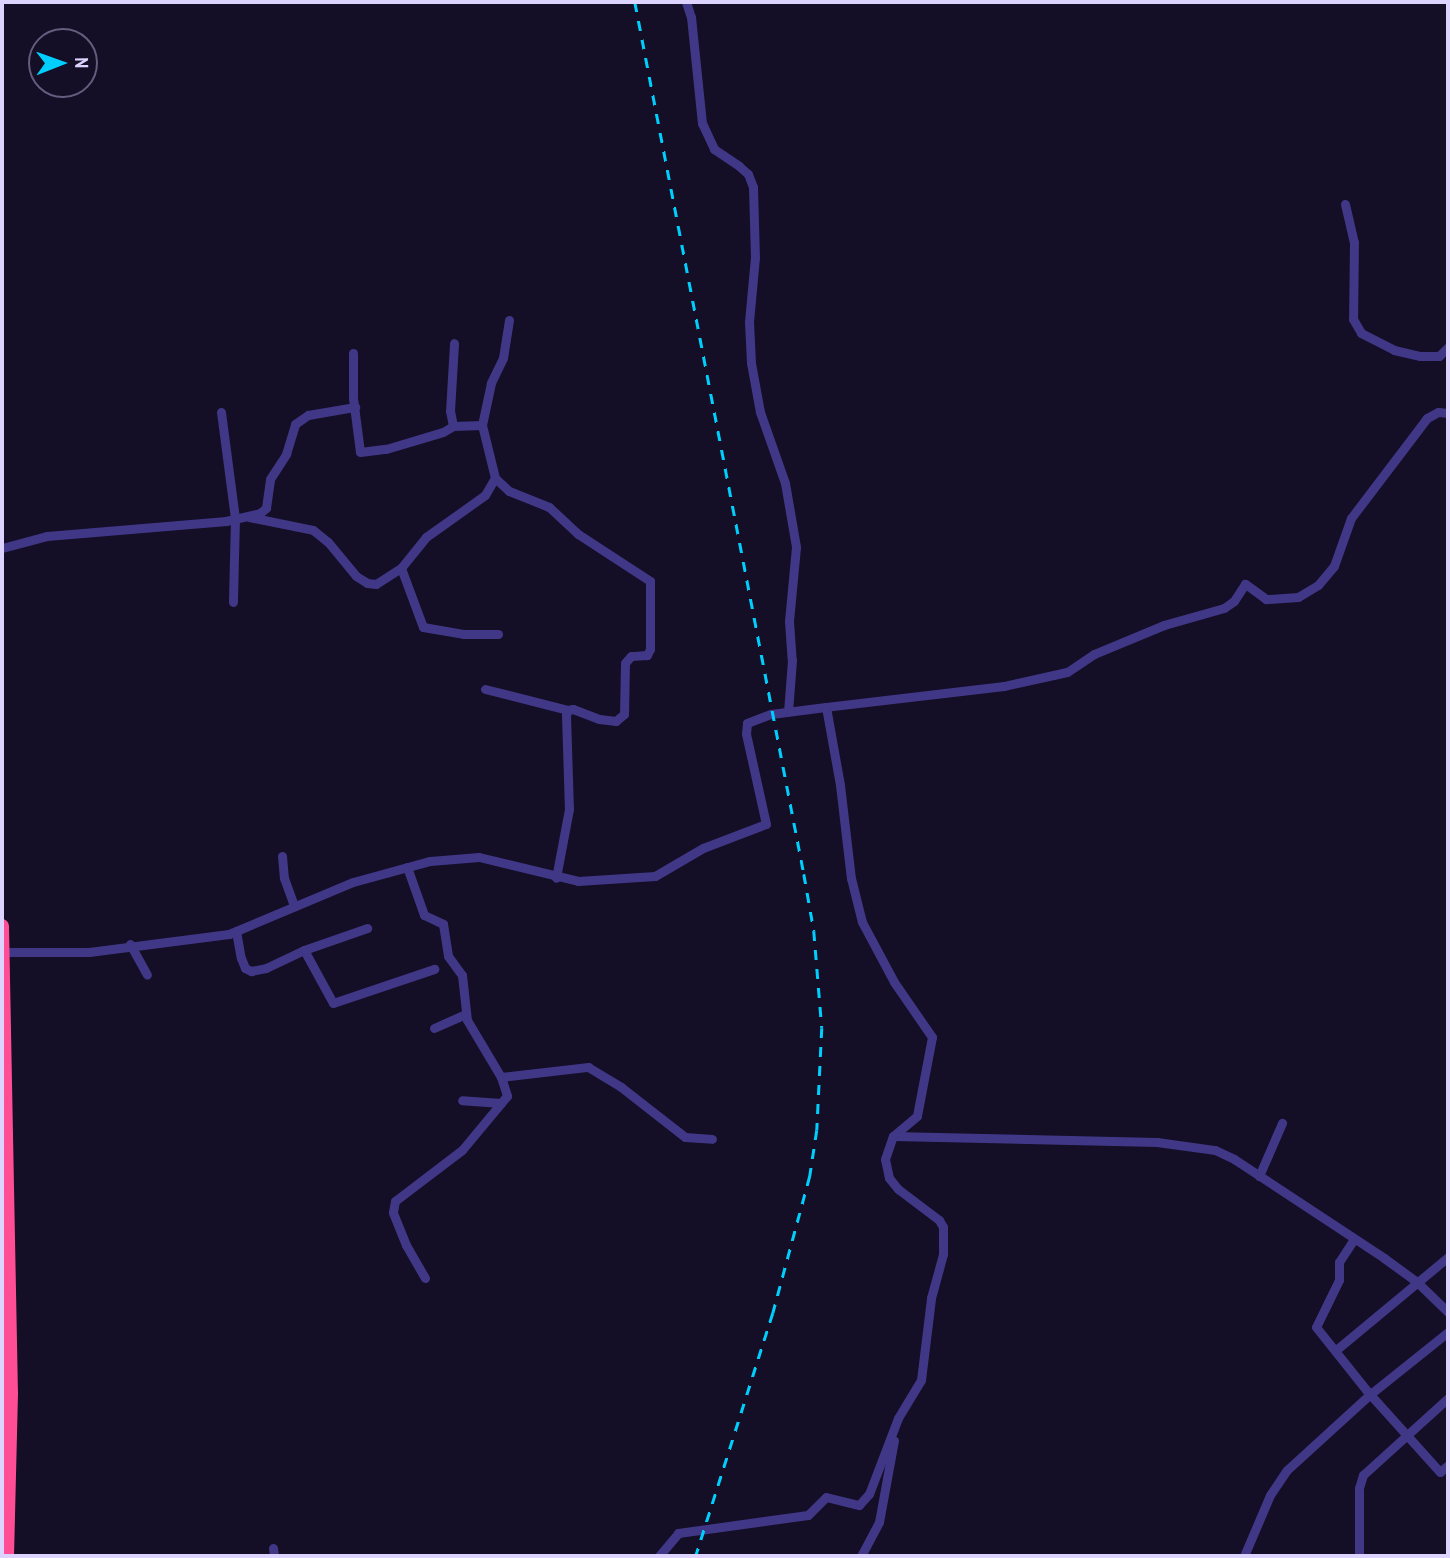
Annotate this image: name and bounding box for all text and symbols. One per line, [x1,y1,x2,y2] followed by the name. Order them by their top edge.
[28,28,98,98] north arrow
[69,57,95,69] text: N

